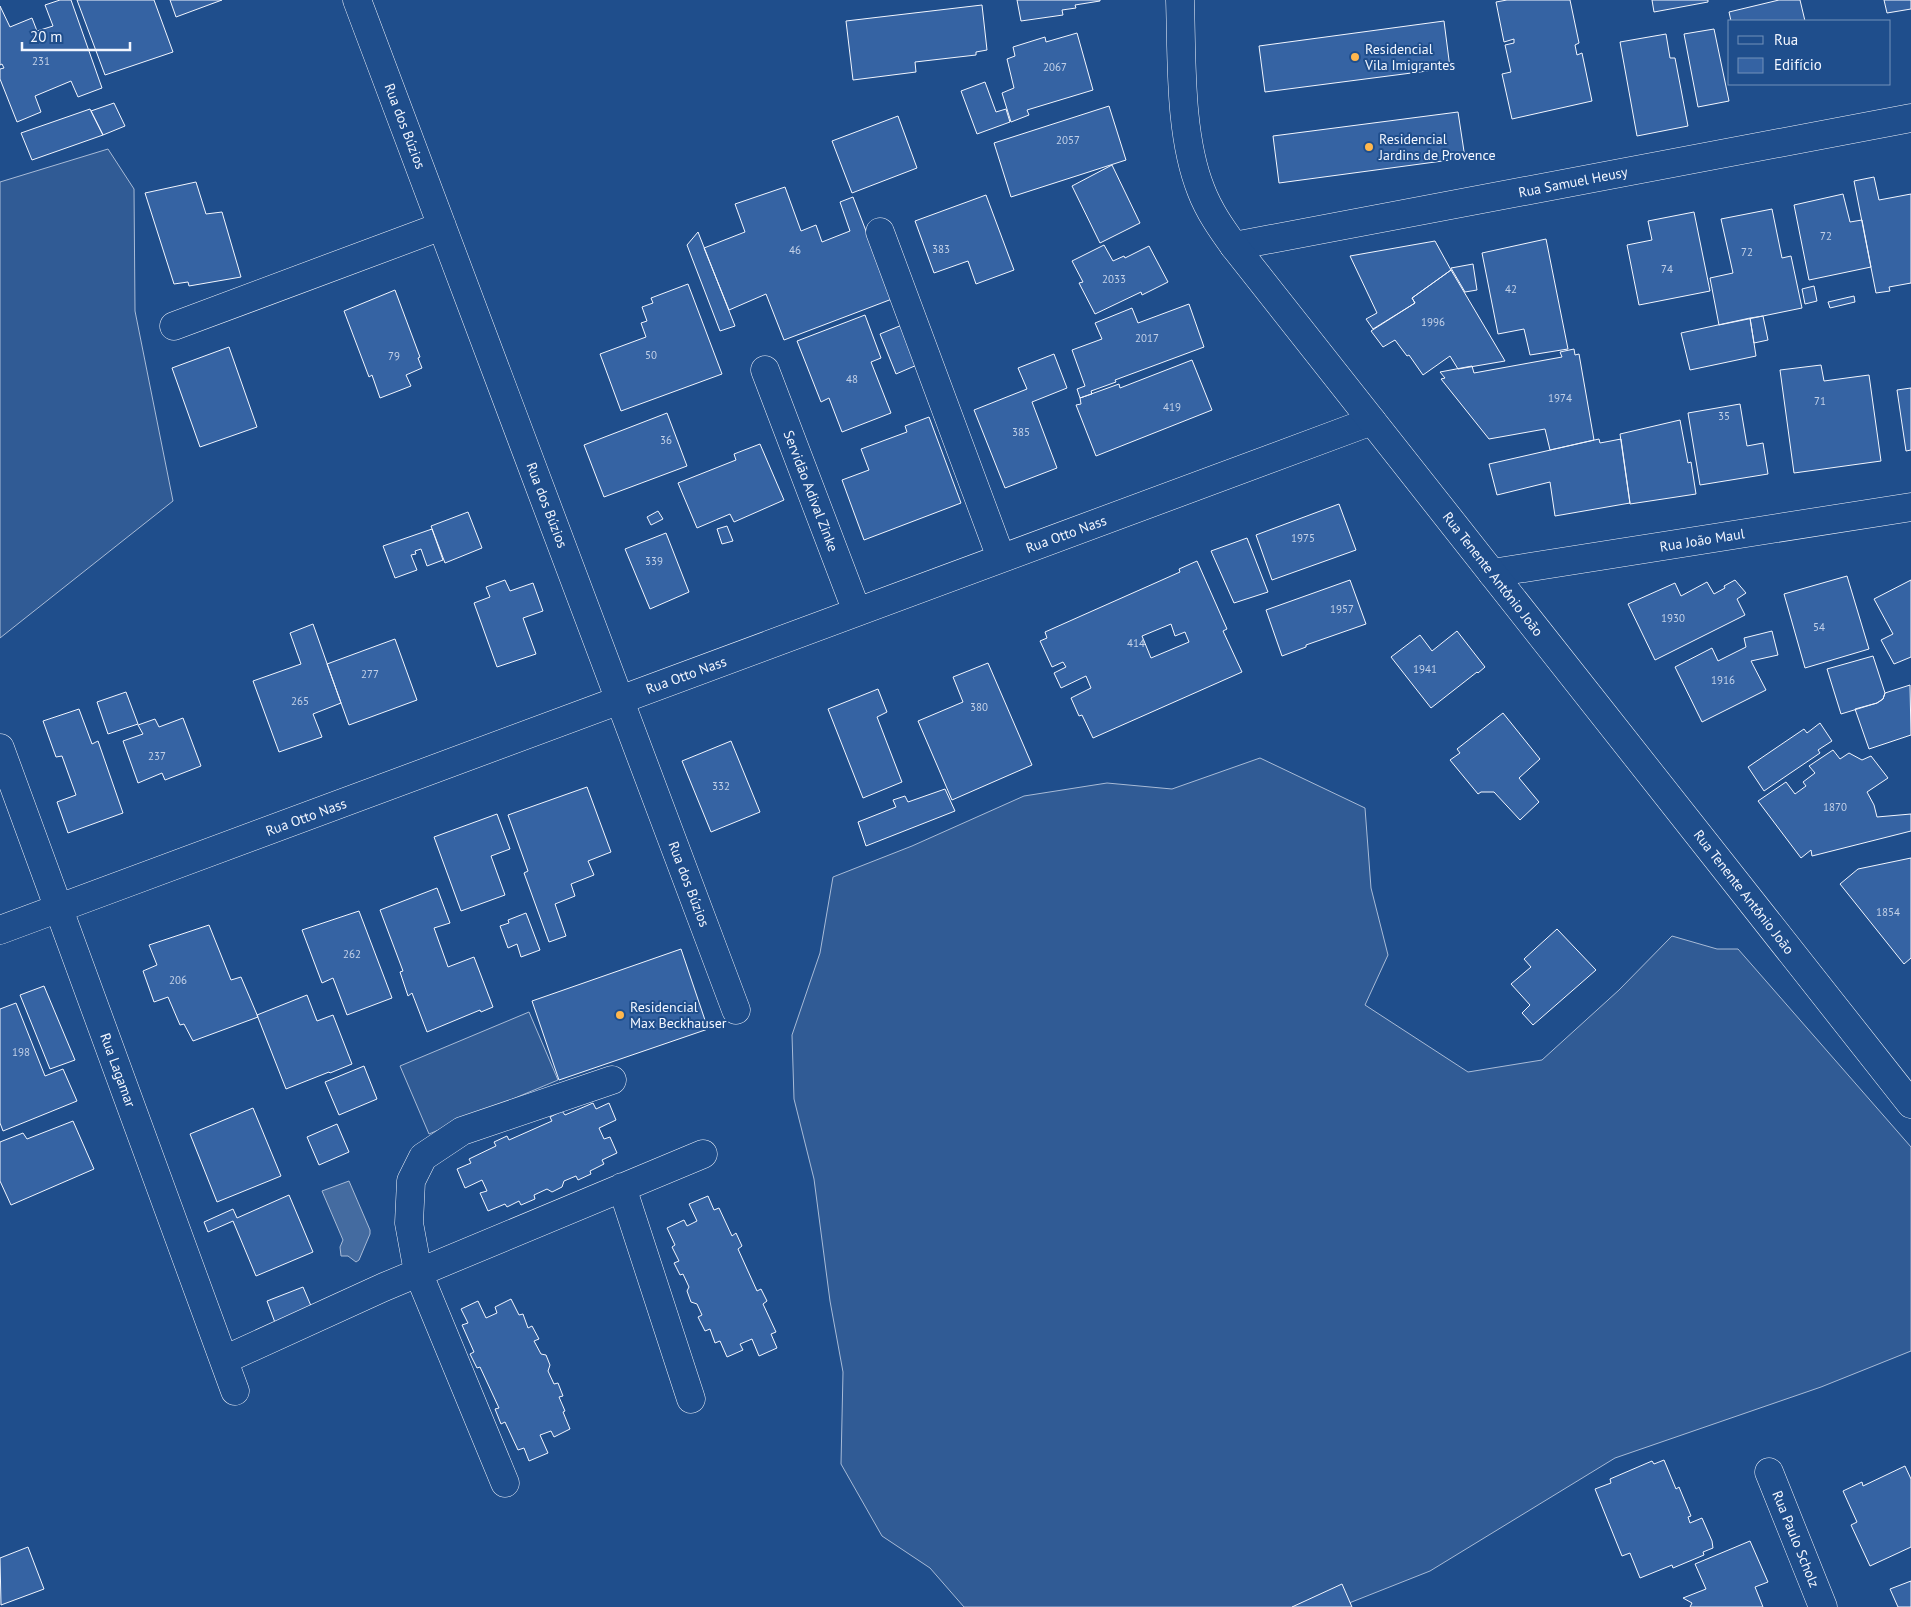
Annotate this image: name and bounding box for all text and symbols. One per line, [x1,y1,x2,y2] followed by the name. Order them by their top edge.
[22,20,130,52] scale bar
[1728,20,1891,85] legend
[30,27,63,46] text: 20 m
[1774,30,1798,49] text: Rua
[1364,40,1455,74] place label: Residencial Vila Imigrantes
[1349,51,1361,63] marker: Residencial Vila Imigrantes
[32,54,50,68] house number: 231
[1774,55,1822,74] text: Edifício
[1043,60,1067,74] house number: 2067
[380,81,430,171] street label: Rua dos Búzios
[1378,130,1496,164] place label: Residencial Jardins de Provence
[1056,133,1080,147] house number: 2057
[1363,141,1375,153] marker: Residencial Jardins de Provence
[1517,162,1630,201] street label: Rua Samuel Heusy
[1820,229,1832,243] house number: 72
[932,242,950,256] house number: 383
[789,243,801,257] house number: 46
[1741,245,1753,259] house number: 72
[1661,262,1673,276] house number: 74
[1102,272,1126,286] house number: 2033
[1505,282,1517,296] house number: 42
[1421,315,1445,329] house number: 1996
[1135,331,1159,345] house number: 2017
[645,348,657,362] house number: 50
[388,349,400,363] house number: 79
[846,372,858,386] house number: 48
[1548,391,1572,405] house number: 1974
[1814,394,1826,408] house number: 71
[1163,400,1181,414] house number: 419
[1718,409,1730,423] house number: 35
[1012,425,1030,439] house number: 385
[780,428,842,554] street label: Servidão Adival Zinke
[660,433,672,447] house number: 36
[522,460,572,550] street label: Rua dos Búzios
[1439,508,1547,640] street label: Rua Tenente Antônio João
[1023,511,1109,557] street label: Rua Otto Nass
[1658,524,1746,556] street label: Rua João Maul
[1291,531,1315,545] house number: 1975
[645,554,663,568] house number: 339
[1330,602,1354,616] house number: 1957
[1661,611,1685,625] house number: 1930
[1813,620,1825,634] house number: 54
[1127,636,1145,650] house number: 414
[643,652,729,698] street label: Rua Otto Nass
[1413,662,1437,676] house number: 1941
[361,667,379,681] house number: 277
[1711,673,1735,687] house number: 1916
[291,694,309,708] house number: 265
[970,700,988,714] house number: 380
[148,749,166,763] house number: 237
[712,779,730,793] house number: 332
[263,794,349,840] street label: Rua Otto Nass
[1823,800,1847,814] house number: 1870
[1690,826,1798,958] street label: Rua Tenente Antônio João
[664,839,714,929] street label: Rua dos Búzios
[1876,905,1900,919] house number: 1854
[343,947,361,961] house number: 262
[169,973,187,987] house number: 206
[630,998,727,1032] place label: Residencial Max Beckhauser
[614,1009,626,1021] marker: Residencial Max Beckhauser
[96,1030,140,1110] street label: Rua Lagamar
[12,1045,30,1059] house number: 198
[1768,1488,1824,1590] street label: Rua Paulo Scholz

